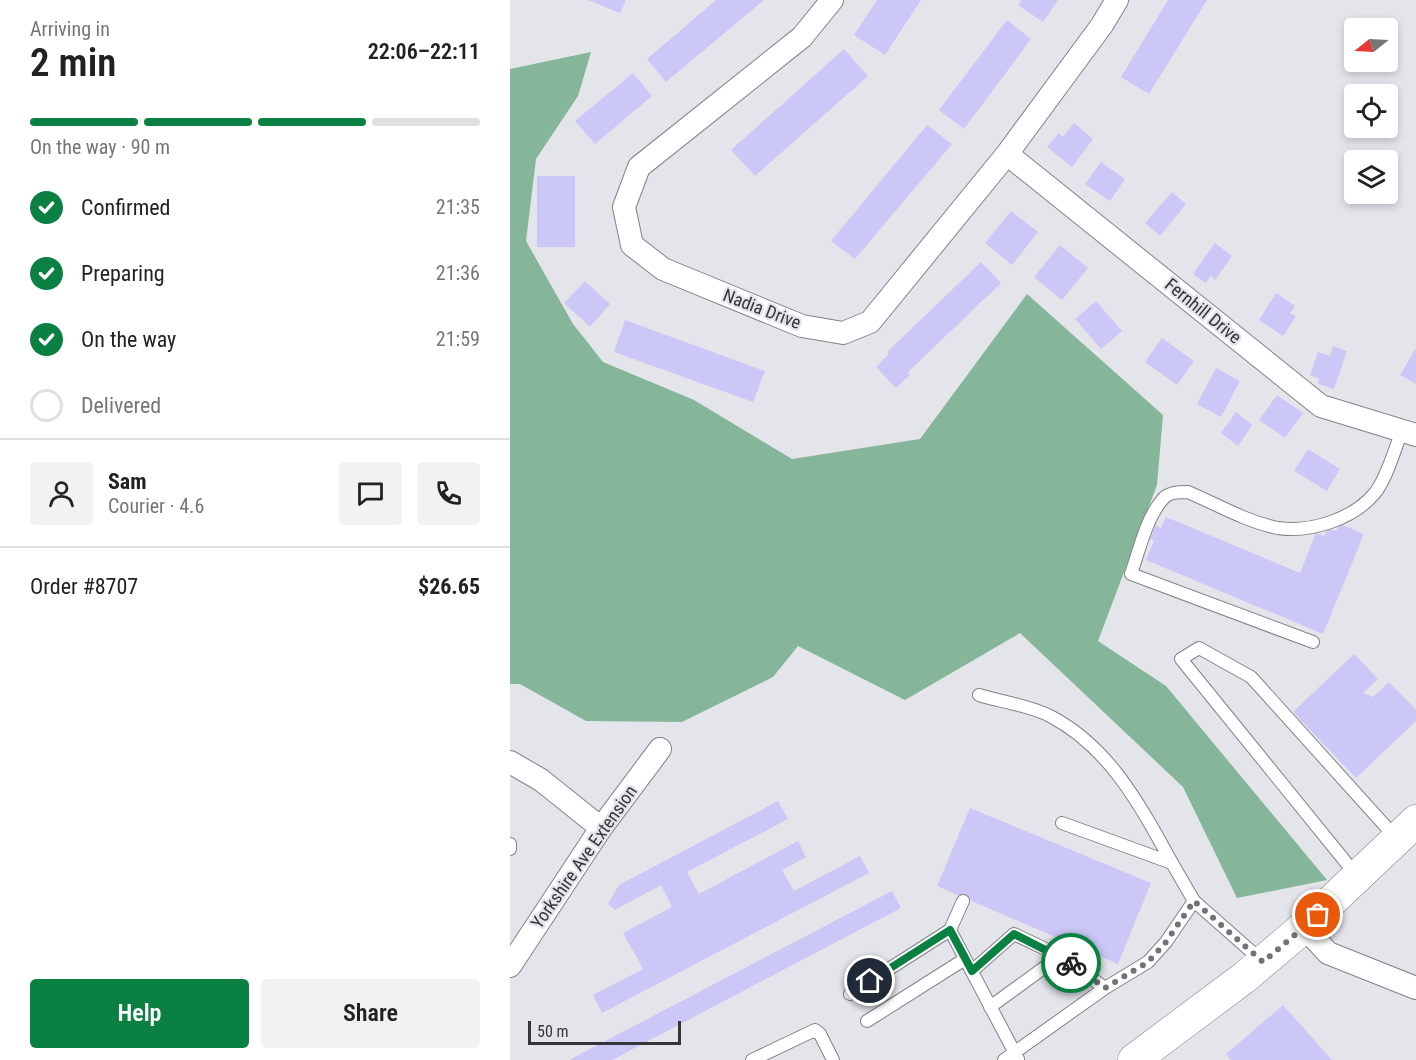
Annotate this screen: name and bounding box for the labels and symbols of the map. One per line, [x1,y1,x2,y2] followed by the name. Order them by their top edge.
[1344,18,1398,72] north arrow
[1161,273,1246,348] street label: Fernhill Drive
[720,284,804,333] street label: Nadia Drive
[526,781,641,932] street label: Yorkshire Ave Extension
[1292,889,1343,940] pin
[1041,933,1101,993] courier
[844,955,895,1006] pin
[528,1018,681,1046] scale bar

